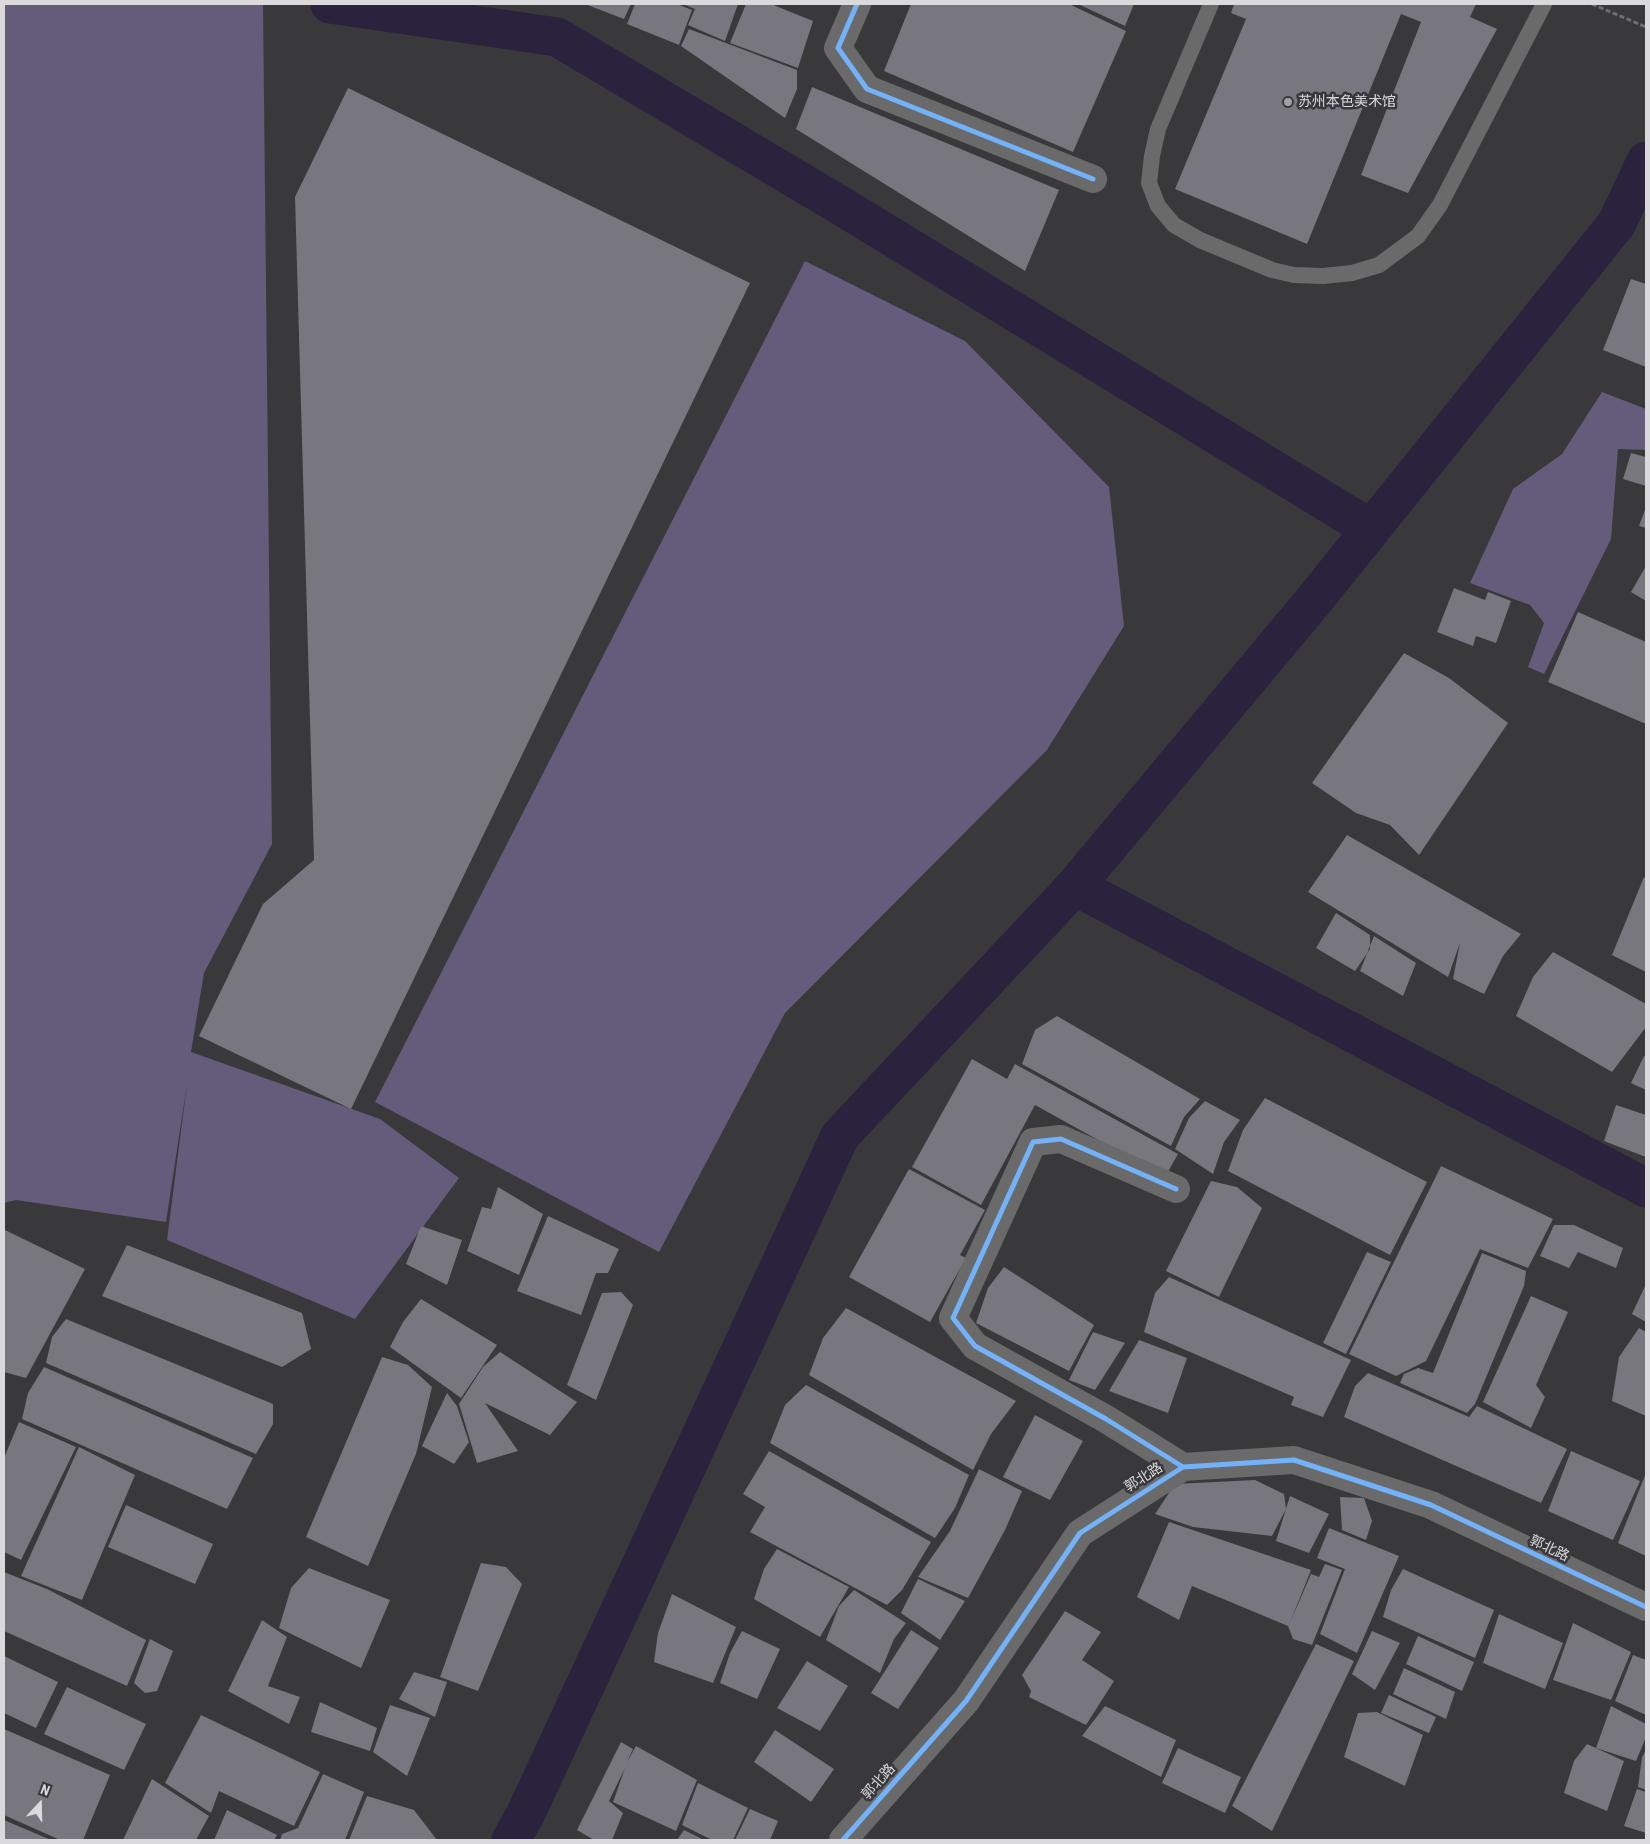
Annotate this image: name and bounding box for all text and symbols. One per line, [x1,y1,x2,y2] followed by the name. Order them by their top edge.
[1298,94,1396,110] place label: 苏州本色美术馆
[1282,96,1294,108] marker: 苏州本色美术馆
[1122,1460,1166,1496] street label: 郭北路
[1526,1533,1572,1565] street label: 郭北路
[859,1761,899,1803] street label: 郭北路
[15,1779,65,1829] north arrow
[38,1781,52,1799] text: N

